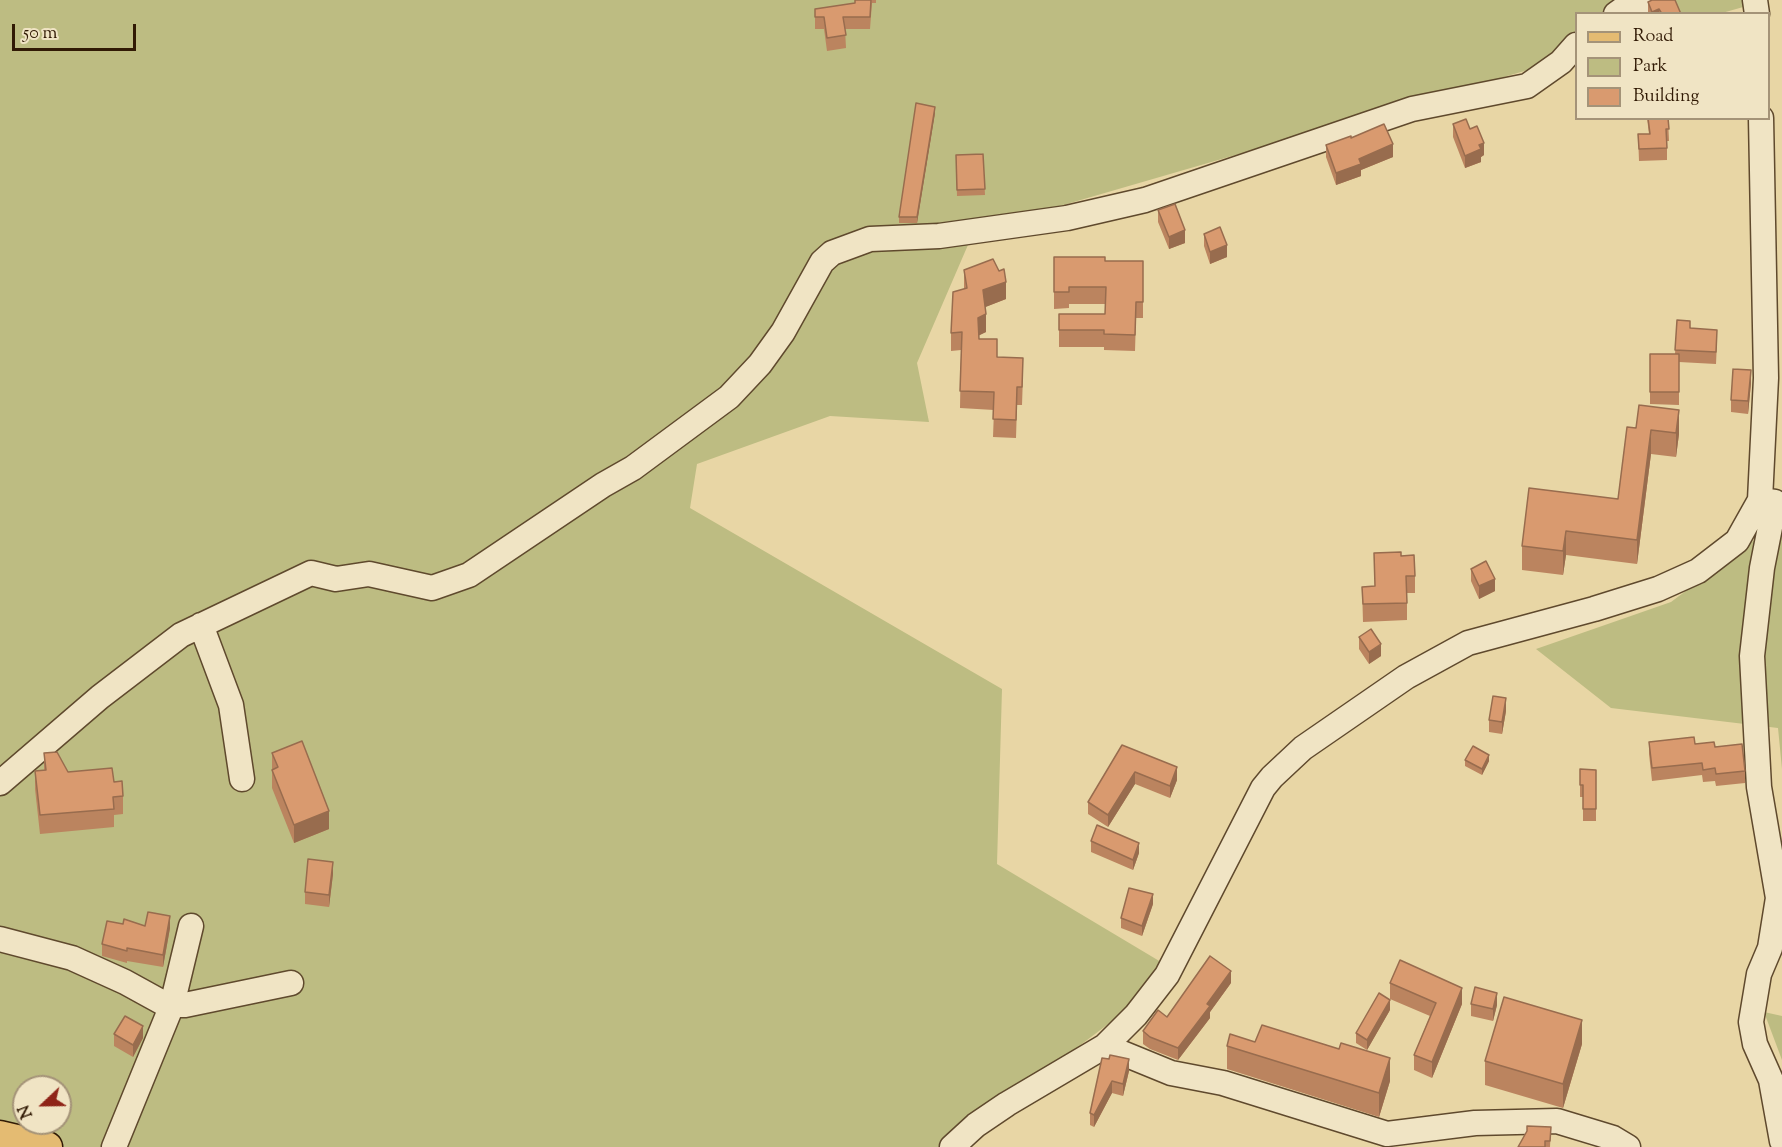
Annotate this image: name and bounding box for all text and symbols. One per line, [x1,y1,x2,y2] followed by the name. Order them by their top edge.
[15,12,140,50] scale bar
[1575,12,1770,120] legend
[23,21,57,47] text: 50 m
[1633,24,1673,50] text: Road
[1633,54,1667,80] text: Park
[1633,84,1699,110] text: Building
[12,1075,72,1135] north arrow
[14,1101,40,1121] text: N

